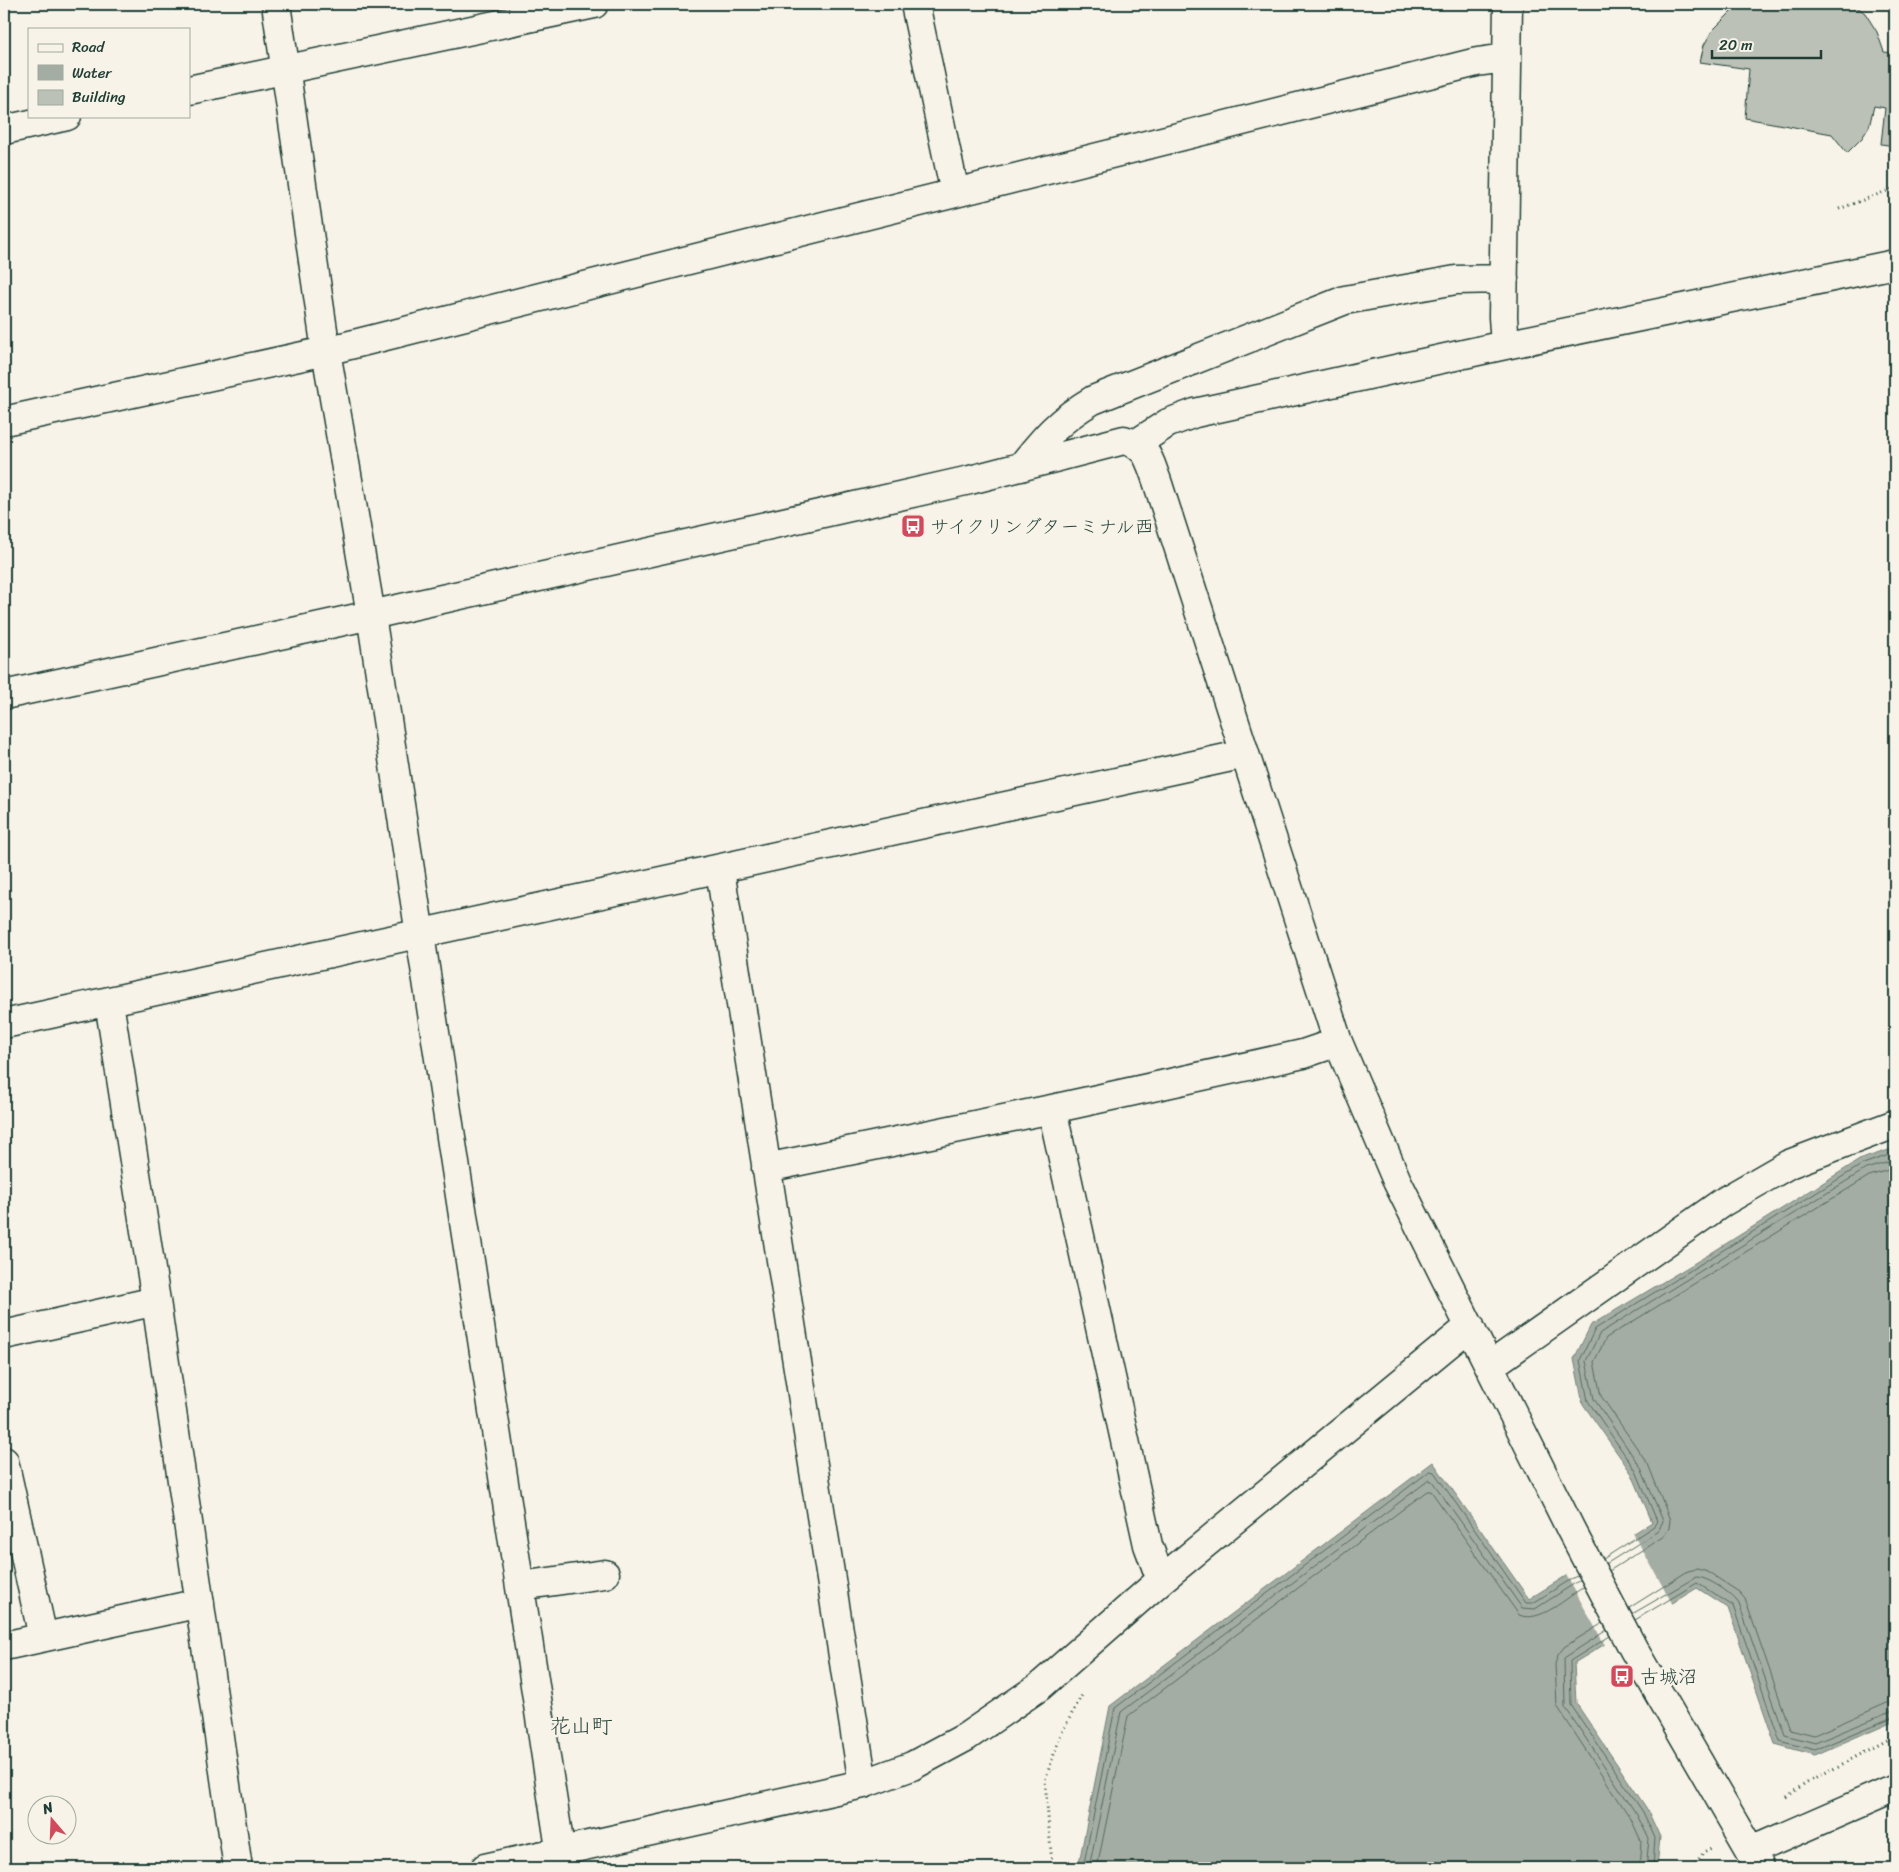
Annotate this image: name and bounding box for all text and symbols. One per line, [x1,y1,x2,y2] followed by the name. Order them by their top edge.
[28,28,190,118] legend
[1712,28,1820,60] scale bar
[1719,32,1753,58] text: 20 m
[72,34,105,60] text: Road
[72,60,112,86] text: Water
[72,84,126,110] text: Building
[930,510,1154,543] place label: サイクリングターミナル西
[900,513,926,539] bus stop icon: サイクリングターミナル西
[1640,1660,1697,1693] place label: 古城沼
[1609,1663,1635,1689] bus stop icon: 古城沼
[550,1707,613,1745] district label: 花山町
[28,1794,78,1844] north arrow
[38,1795,57,1822] text: N

